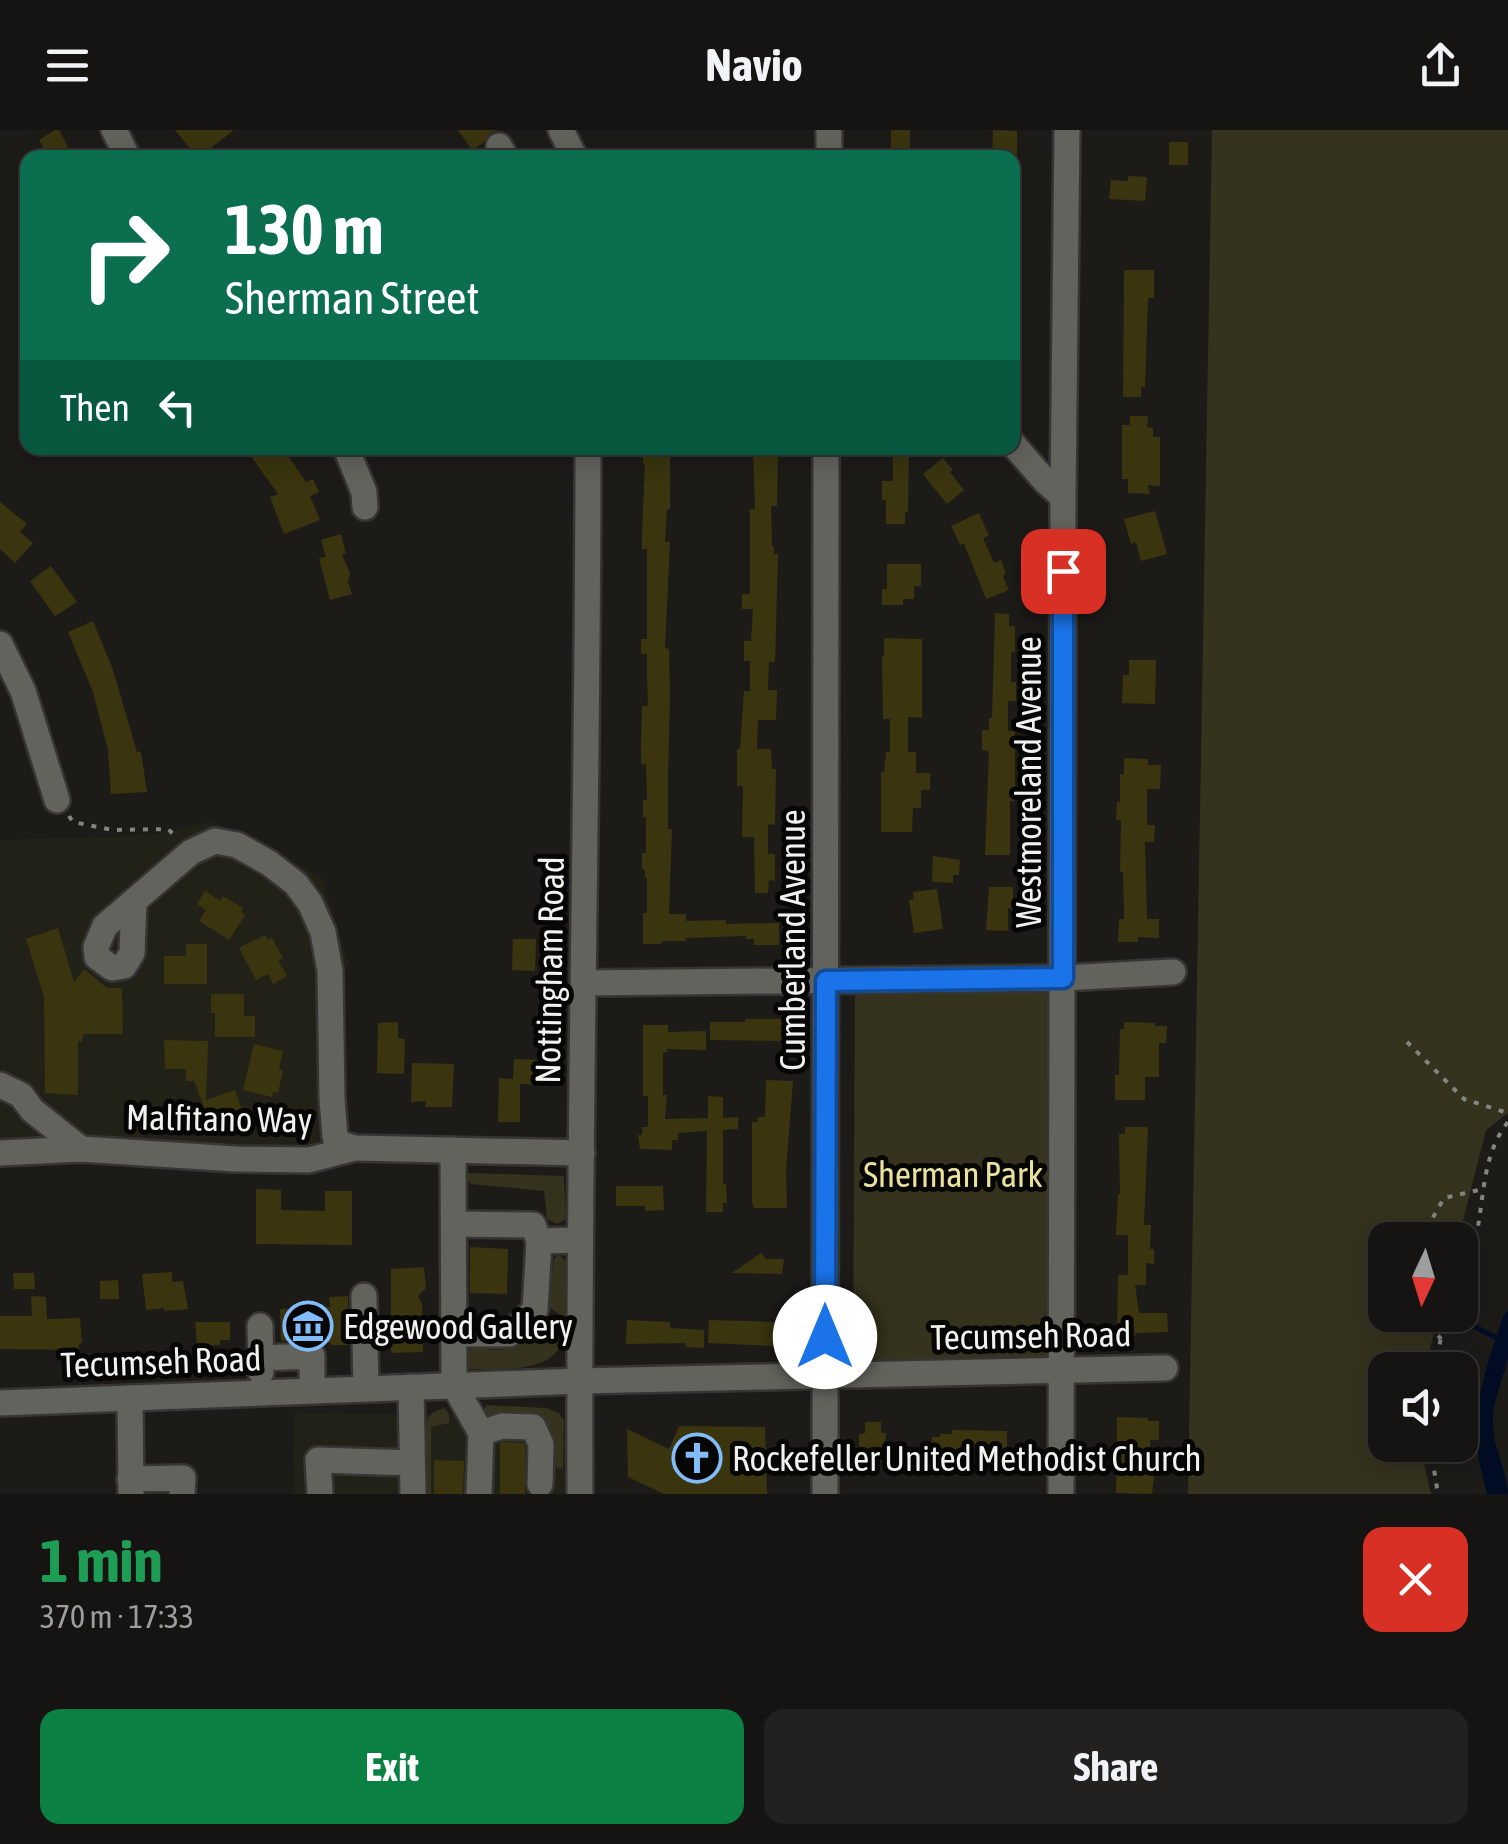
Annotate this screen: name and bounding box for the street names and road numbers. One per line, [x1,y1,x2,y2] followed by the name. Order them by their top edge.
[1008,636,1048,928] street label: Westmoreland Avenue
[772,809,812,1071] street label: Cumberland Avenue
[527,856,571,1084] street label: Nottingham Road
[126,1096,312,1140] street label: Malfitano Way
[930,1313,1132,1357] street label: Tecumseh Road
[60,1338,262,1384] street label: Tecumseh Road

